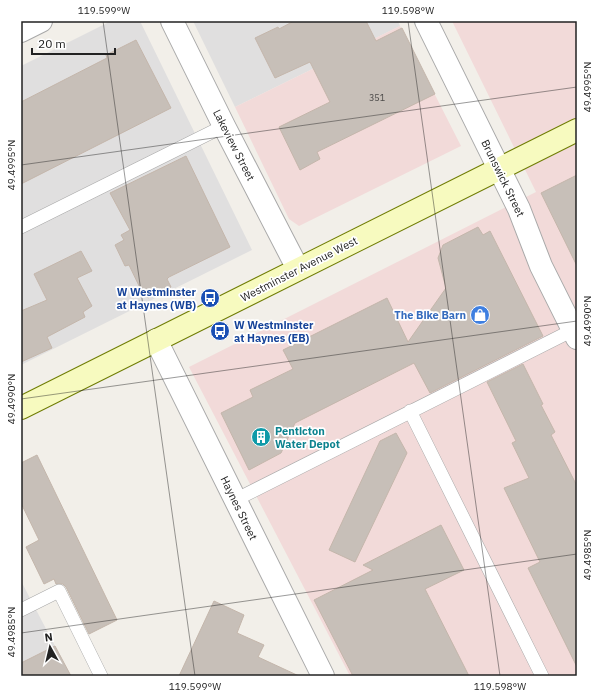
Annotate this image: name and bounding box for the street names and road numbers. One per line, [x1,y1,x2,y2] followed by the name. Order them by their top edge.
[210,107,258,183] street label: Lakeview Street
[478,137,528,219] street label: Brunswick Street
[238,233,360,305] street label: Westminster Avenue West
[217,474,261,542] street label: Haynes Street

